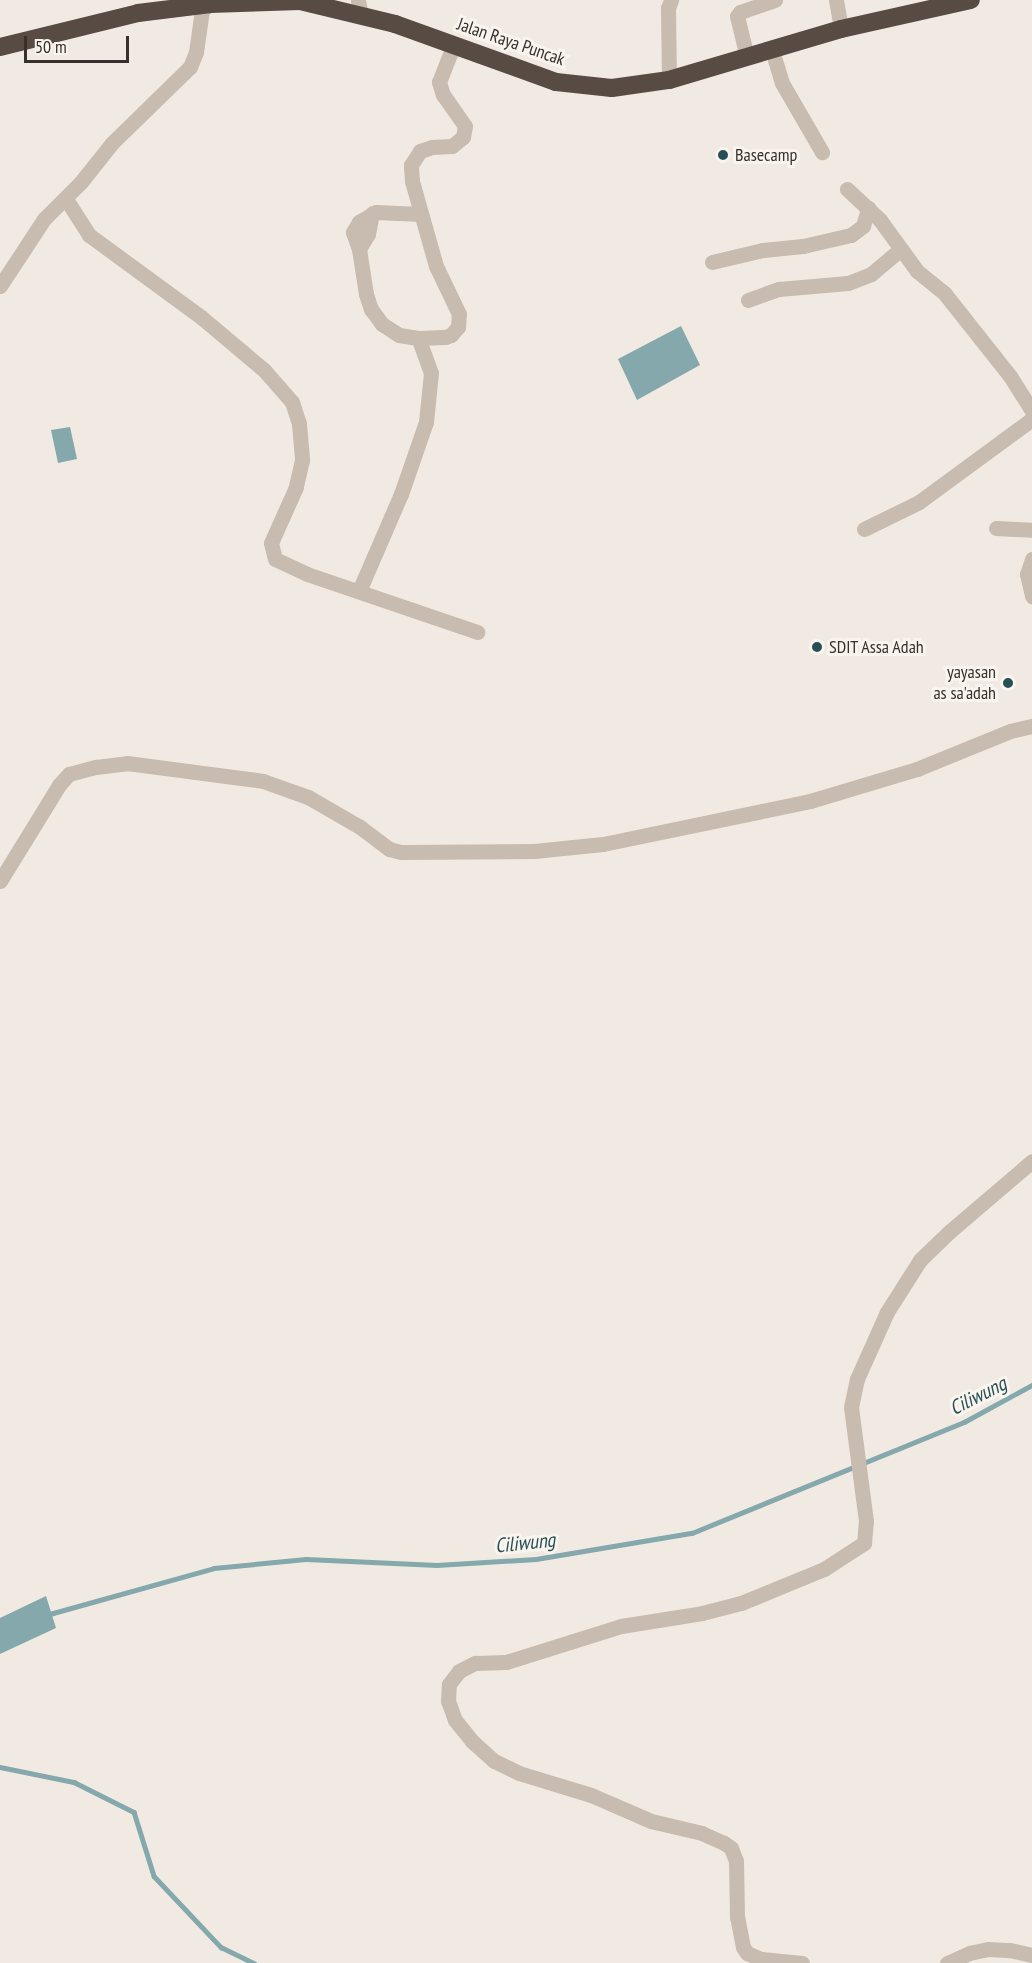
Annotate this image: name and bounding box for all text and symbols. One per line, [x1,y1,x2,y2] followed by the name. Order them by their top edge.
[454,14,568,70] street label: Jalan Raya Puncak
[27,24,132,62] scale bar
[35,35,67,58] text: 50 m
[735,144,797,166] place label: Basecamp
[716,148,730,162] marker: Basecamp
[829,636,925,658] place label: SDIT Assa Adah
[810,640,824,654] marker: SDIT Assa Adah
[933,662,996,704] place label: yayasan as sa'adah
[1001,676,1015,690] marker: yayasan as sa'adah
[946,1372,1010,1420] water label: Ciliwung
[494,1528,556,1558] water label: Ciliwung

